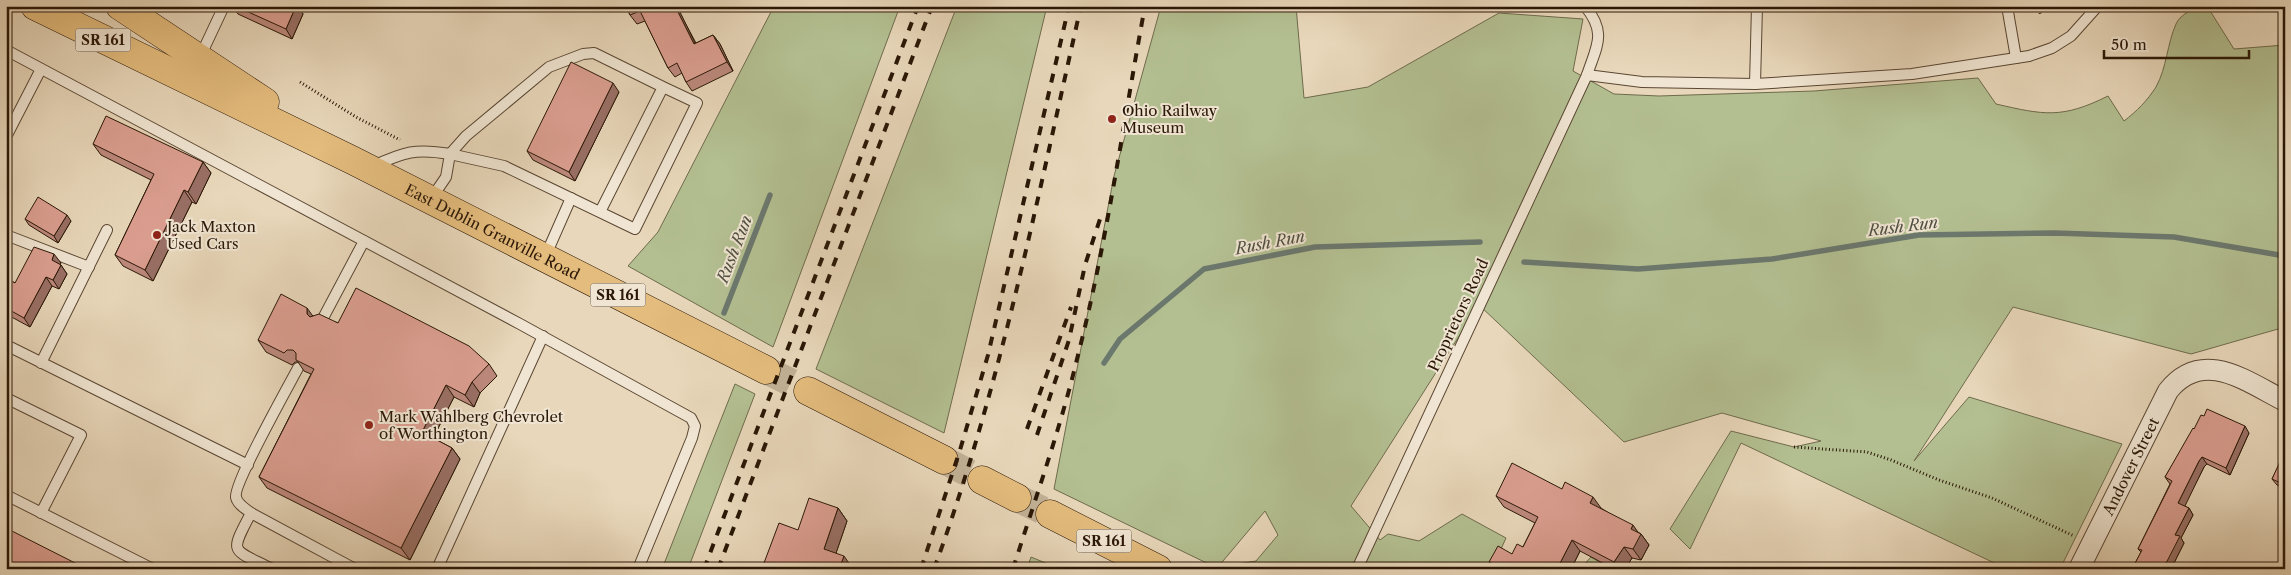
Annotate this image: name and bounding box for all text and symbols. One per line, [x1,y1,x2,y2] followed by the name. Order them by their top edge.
[76,28,130,52] road number: SR 161
[2104,28,2248,60] scale bar
[2111,35,2147,54] text: 50 m
[1122,101,1218,137] place label: Ohio Railway Museum
[1106,113,1118,125] marker: Ohio Railway Museum
[402,179,583,284] street label: East Dublin Granville Road
[1865,212,1939,240] water label: Rush Run
[711,213,756,287] water label: Rush Run
[165,217,256,253] place label: Jack Maxton Used Cars
[1232,225,1306,259] water label: Rush Run
[151,229,163,241] marker: Jack Maxton Used Cars
[1424,256,1492,374] street label: Proprietors Road
[590,284,646,306] road number: SR 161
[379,407,564,443] place label: Mark Wahlberg Chevrolet of Worthington
[2098,413,2163,519] street label: Andover Street
[363,419,375,431] marker: Mark Wahlberg Chevrolet of Worthington
[1076,530,1132,552] road number: SR 161

